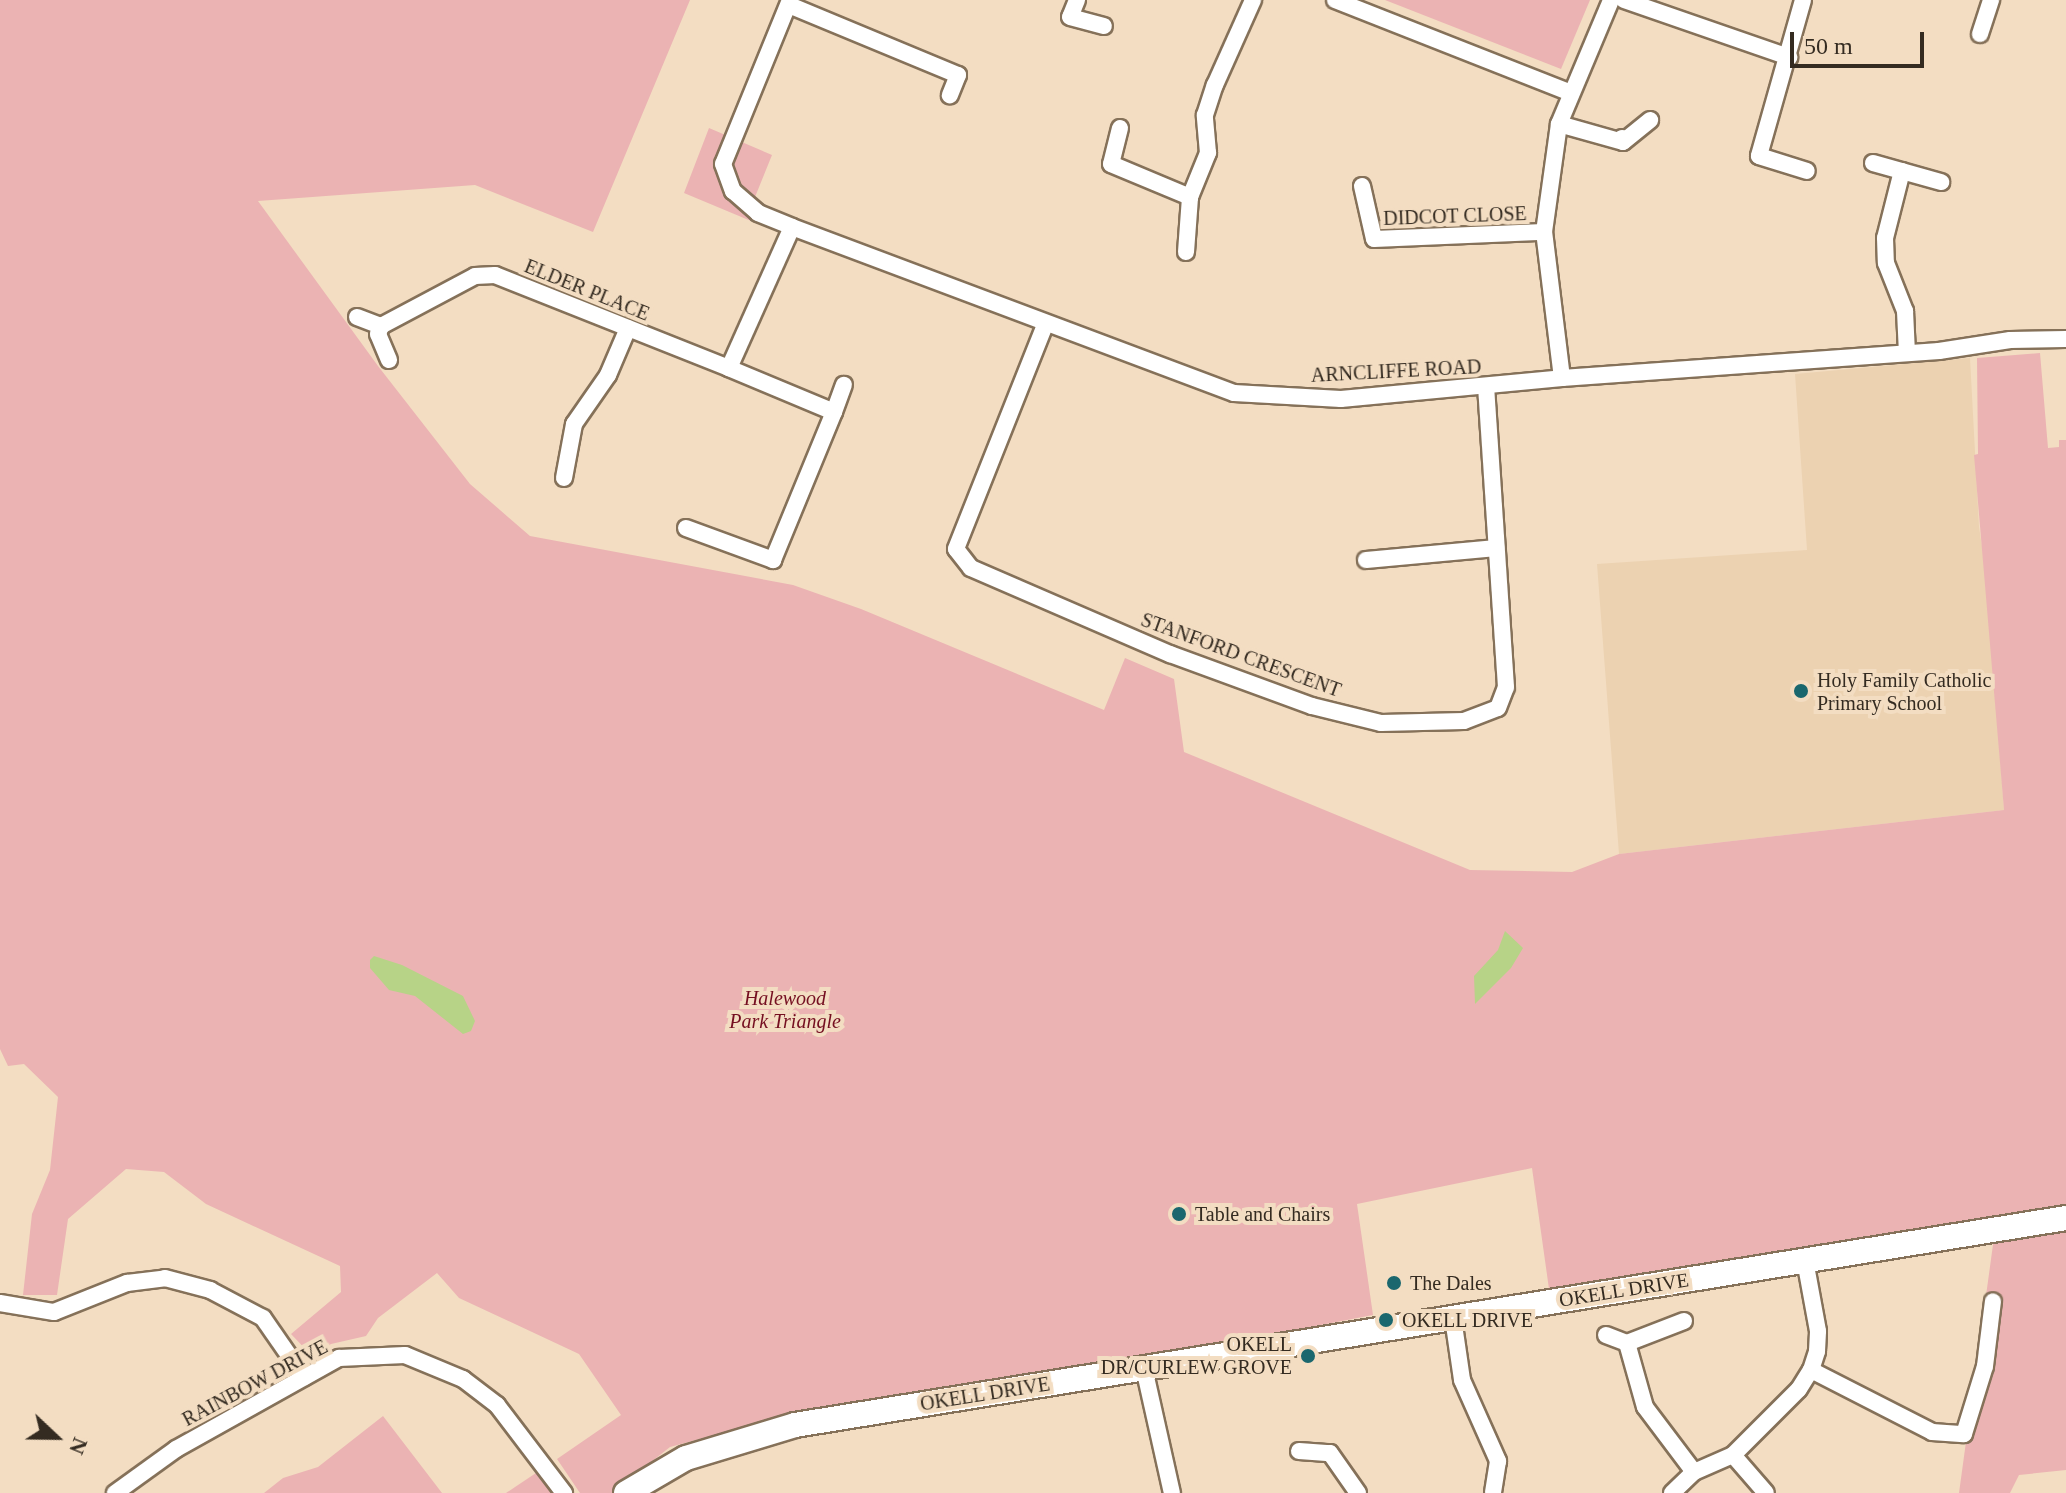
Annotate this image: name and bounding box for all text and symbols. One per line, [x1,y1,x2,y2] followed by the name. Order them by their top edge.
[1794,16,1928,66] scale bar
[1804,33,1853,59] text: 50 m
[1383,201,1527,231] street label: DIDCOT CLOSE
[521,254,653,326] street label: ELDER PLACE
[1310,355,1482,387] street label: ARNCLIFFE ROAD
[1138,608,1344,702] street label: STANFORD CRESCENT
[1817,668,1991,715] place label: Holy Family Catholic Primary School
[1792,682,1810,700] marker: Holy Family Catholic Primary School
[729,987,841,1034] park label: Halewood Park Triangle
[1195,1202,1330,1226] place label: Table and Chairs
[1170,1205,1188,1223] marker: Table and Chairs
[1557,1268,1691,1312] street label: OKELL DRIVE
[1410,1271,1492,1295] place label: The Dales
[1385,1274,1403,1292] marker: The Dales
[1402,1308,1534,1332] place label: OKELL DRIVE
[1377,1311,1395,1329] marker: OKELL DRIVE
[1100,1332,1292,1379] place label: OKELL DR/CURLEW GROVE
[178,1334,332,1432] street label: RAINBOW DRIVE
[1299,1347,1317,1365] marker: OKELL DR/CURLEW GROVE
[918,1372,1052,1416] street label: OKELL DRIVE
[16,1397,96,1477] north arrow
[64,1434,93,1458] text: N

